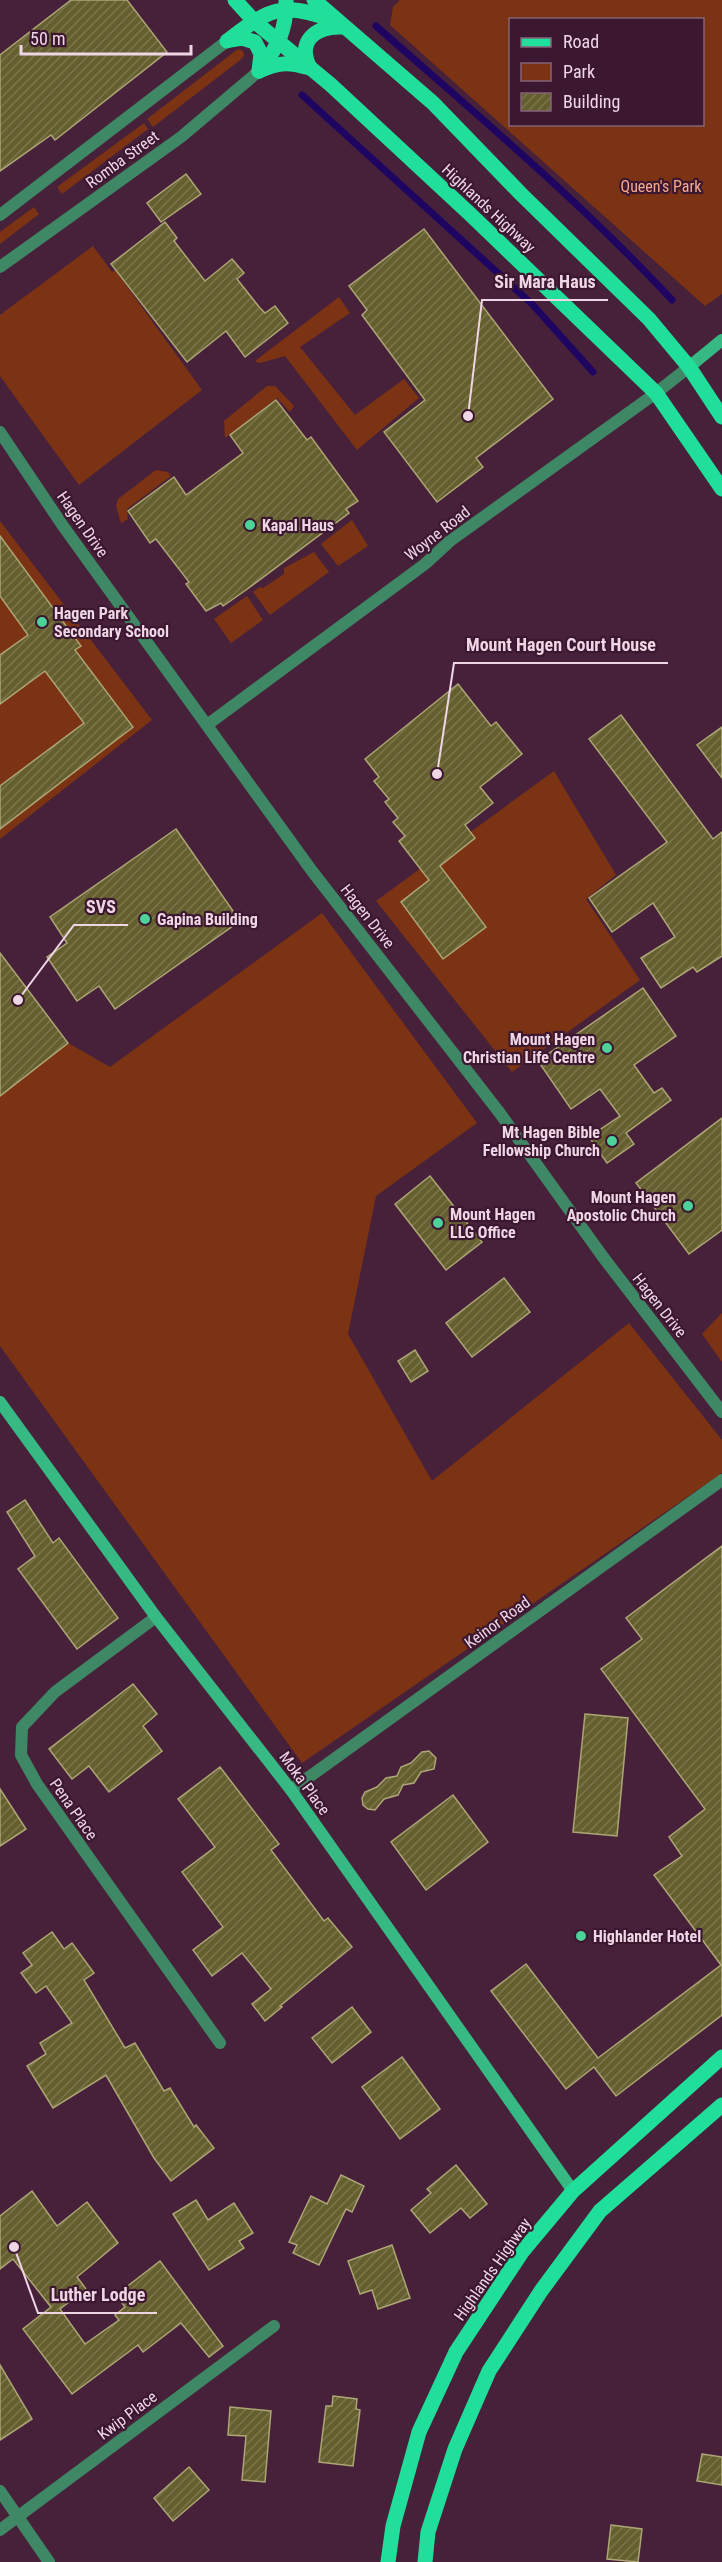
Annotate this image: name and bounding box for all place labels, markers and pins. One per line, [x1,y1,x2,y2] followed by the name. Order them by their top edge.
[482,264,608,300] callout: Sir Mara Haus
[262,516,334,535] place label: Kapal Haus
[243,518,257,532] marker: Kapal Haus
[54,604,169,641] place label: Hagen Park Secondary School
[35,615,49,629] marker: Hagen Park Secondary School
[454,627,668,663] callout: Mount Hagen Court House
[74,889,128,925] callout: SVS
[157,910,258,929] place label: Gapina Building
[138,912,152,926] marker: Gapina Building
[463,1030,595,1067] place label: Mount Hagen Christian Life Centre
[600,1041,614,1055] marker: Mount Hagen Christian Life Centre
[483,1123,600,1160] place label: Mt Hagen Bible Fellowship Church
[605,1134,619,1148] marker: Mt Hagen Bible Fellowship Church
[567,1188,676,1225] place label: Mount Hagen Apostolic Church
[681,1199,695,1213] marker: Mount Hagen Apostolic Church
[450,1205,536,1242] place label: Mount Hagen LLG Office
[431,1216,445,1230] marker: Mount Hagen LLG Office
[593,1927,701,1946] place label: Highlander Hotel
[574,1929,588,1943] marker: Highlander Hotel
[38,2277,157,2313] callout: Luther Lodge

